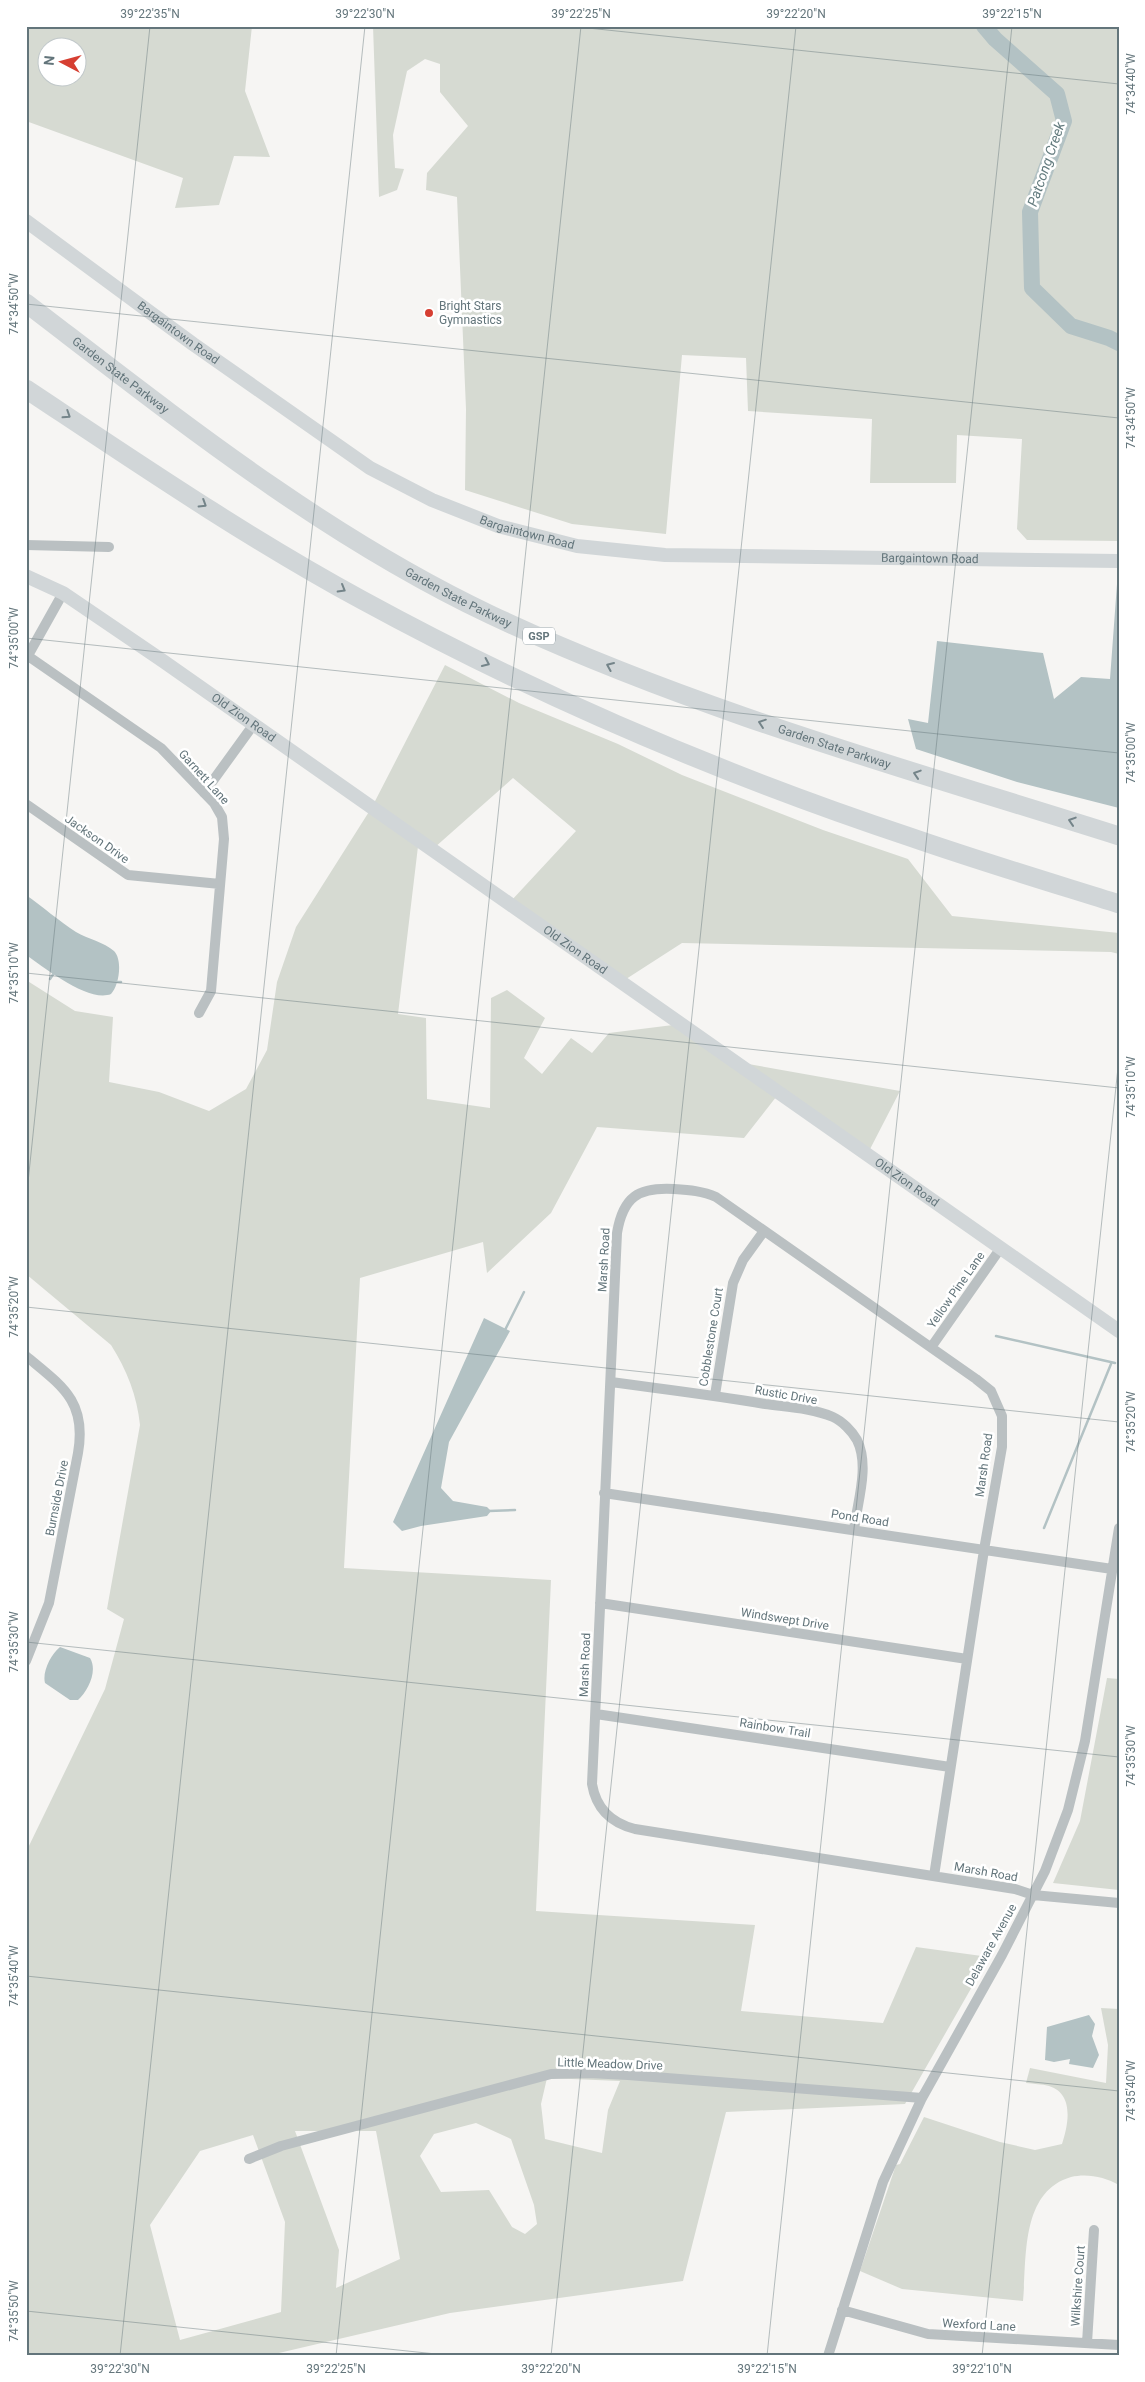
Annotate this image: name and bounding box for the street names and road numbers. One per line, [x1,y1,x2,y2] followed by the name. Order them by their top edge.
[135,298,222,367] street label: Bargaintown Road
[69,334,172,417] street label: Garden State Parkway
[478,512,576,552] street label: Bargaintown Road
[881,551,979,566] street label: Bargaintown Road
[402,565,514,631] street label: Garden State Parkway
[523,628,555,644] road number: GSP
[209,690,278,745] street label: Old Zion Road
[776,722,893,772] street label: Garden State Parkway
[176,747,232,807] street label: Garnett Lane
[62,812,132,866] street label: Jackson Drive
[540,923,610,977] street label: Old Zion Road
[872,1155,942,1210] street label: Old Zion Road
[595,1227,613,1293] street label: Marsh Road
[924,1249,988,1331] street label: Yellow Pine Lane
[696,1287,726,1387] street label: Cobblestone Court
[754,1383,818,1407] street label: Rustic Drive
[973,1432,995,1498] street label: Marsh Road
[43,1459,71,1537] street label: Burnside Drive
[830,1507,890,1529] street label: Pond Road
[740,1605,830,1633] street label: Windswept Drive
[577,1633,593,1697] street label: Marsh Road
[738,1715,812,1741] street label: Rainbow Trail
[953,1860,1019,1884] street label: Marsh Road
[963,1901,1019,1989] street label: Delaware Avenue
[557,2055,663,2073] street label: Little Meadow Drive
[1068,2245,1088,2327] street label: Wilkshire Court
[942,2316,1016,2334] street label: Wexford Lane

